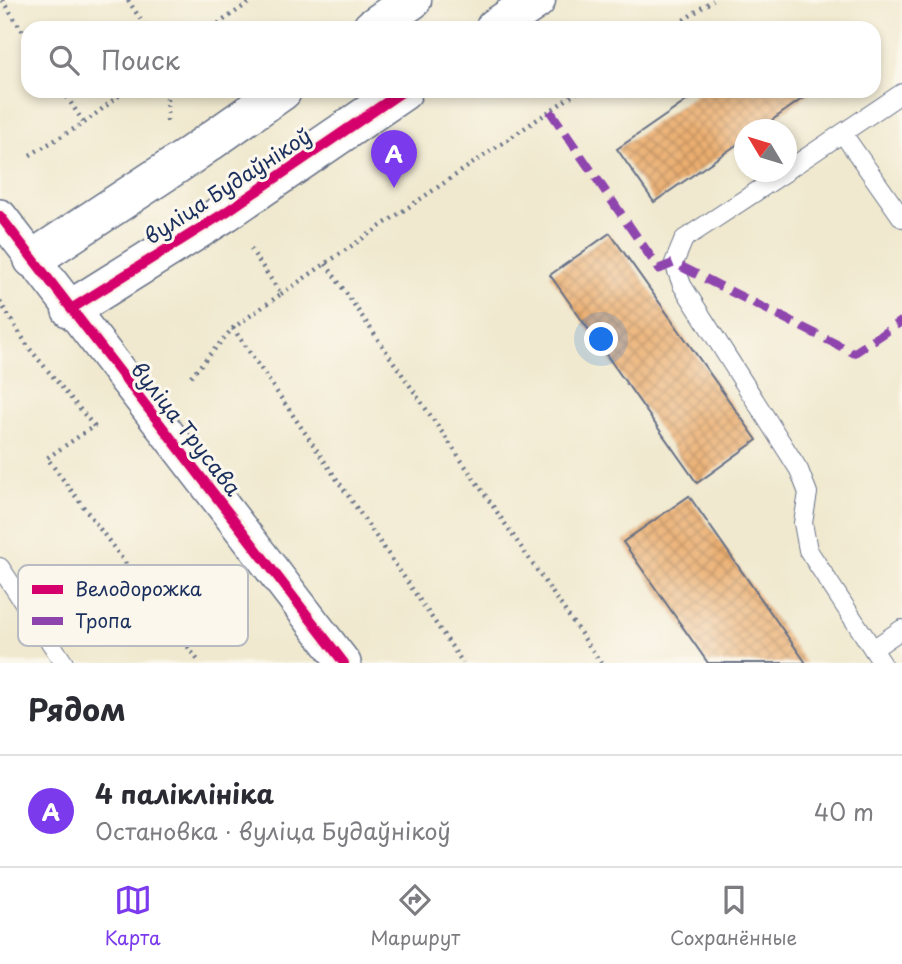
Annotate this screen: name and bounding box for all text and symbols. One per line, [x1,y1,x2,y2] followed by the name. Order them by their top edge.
[21,21,881,98] search box
[101,40,180,79] text: Поиск
[45,41,83,79] icon: search
[137,119,317,251] street label: вуліца Будаўнікоў
[734,119,797,182] north arrow
[371,130,417,188] pin: A
[584,322,618,356] your location
[124,354,250,503] street label: вуліца Трусава
[18,565,248,646] legend
[75,574,202,602] text: Велодорожка
[75,606,132,634] text: Тропа
[28,686,126,731] text: Рядом
[95,774,274,813] text: 4 паліклініка
[42,794,60,829] text: A
[814,794,874,829] text: 40 m
[95,813,451,848] text: Остановка · вуліца Будаўнікоў
[105,881,161,951] tab: Карта
[370,881,460,951] tab: Маршрут
[670,881,797,951] tab: Сохранённые

